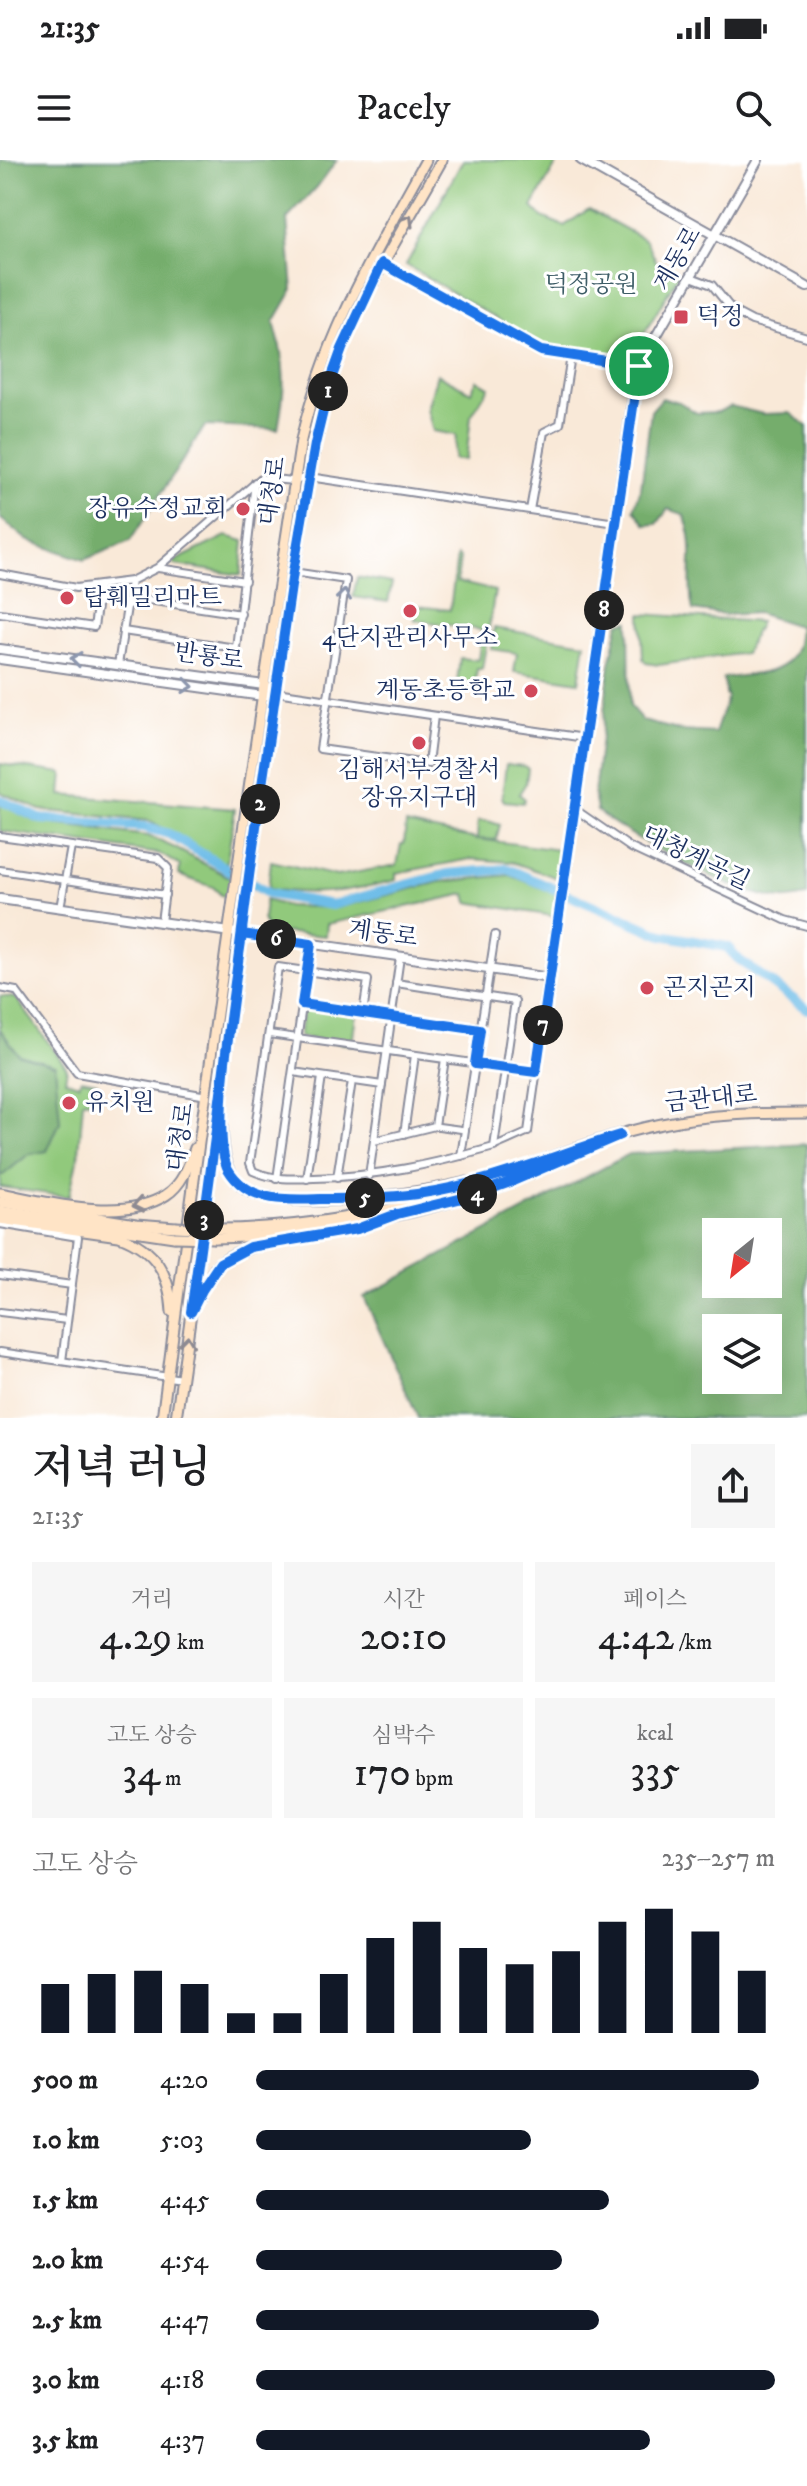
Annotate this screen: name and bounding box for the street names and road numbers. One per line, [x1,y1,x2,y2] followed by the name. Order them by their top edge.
[648,221,708,297] street label: 계동로
[253,454,293,528] street label: 대청로
[172,637,246,677] street label: 반룡로
[637,819,755,897] street label: 대청계곡길
[346,914,420,954] street label: 계동로
[663,1079,759,1119] street label: 금관대로
[161,1100,201,1174] street label: 대청로

